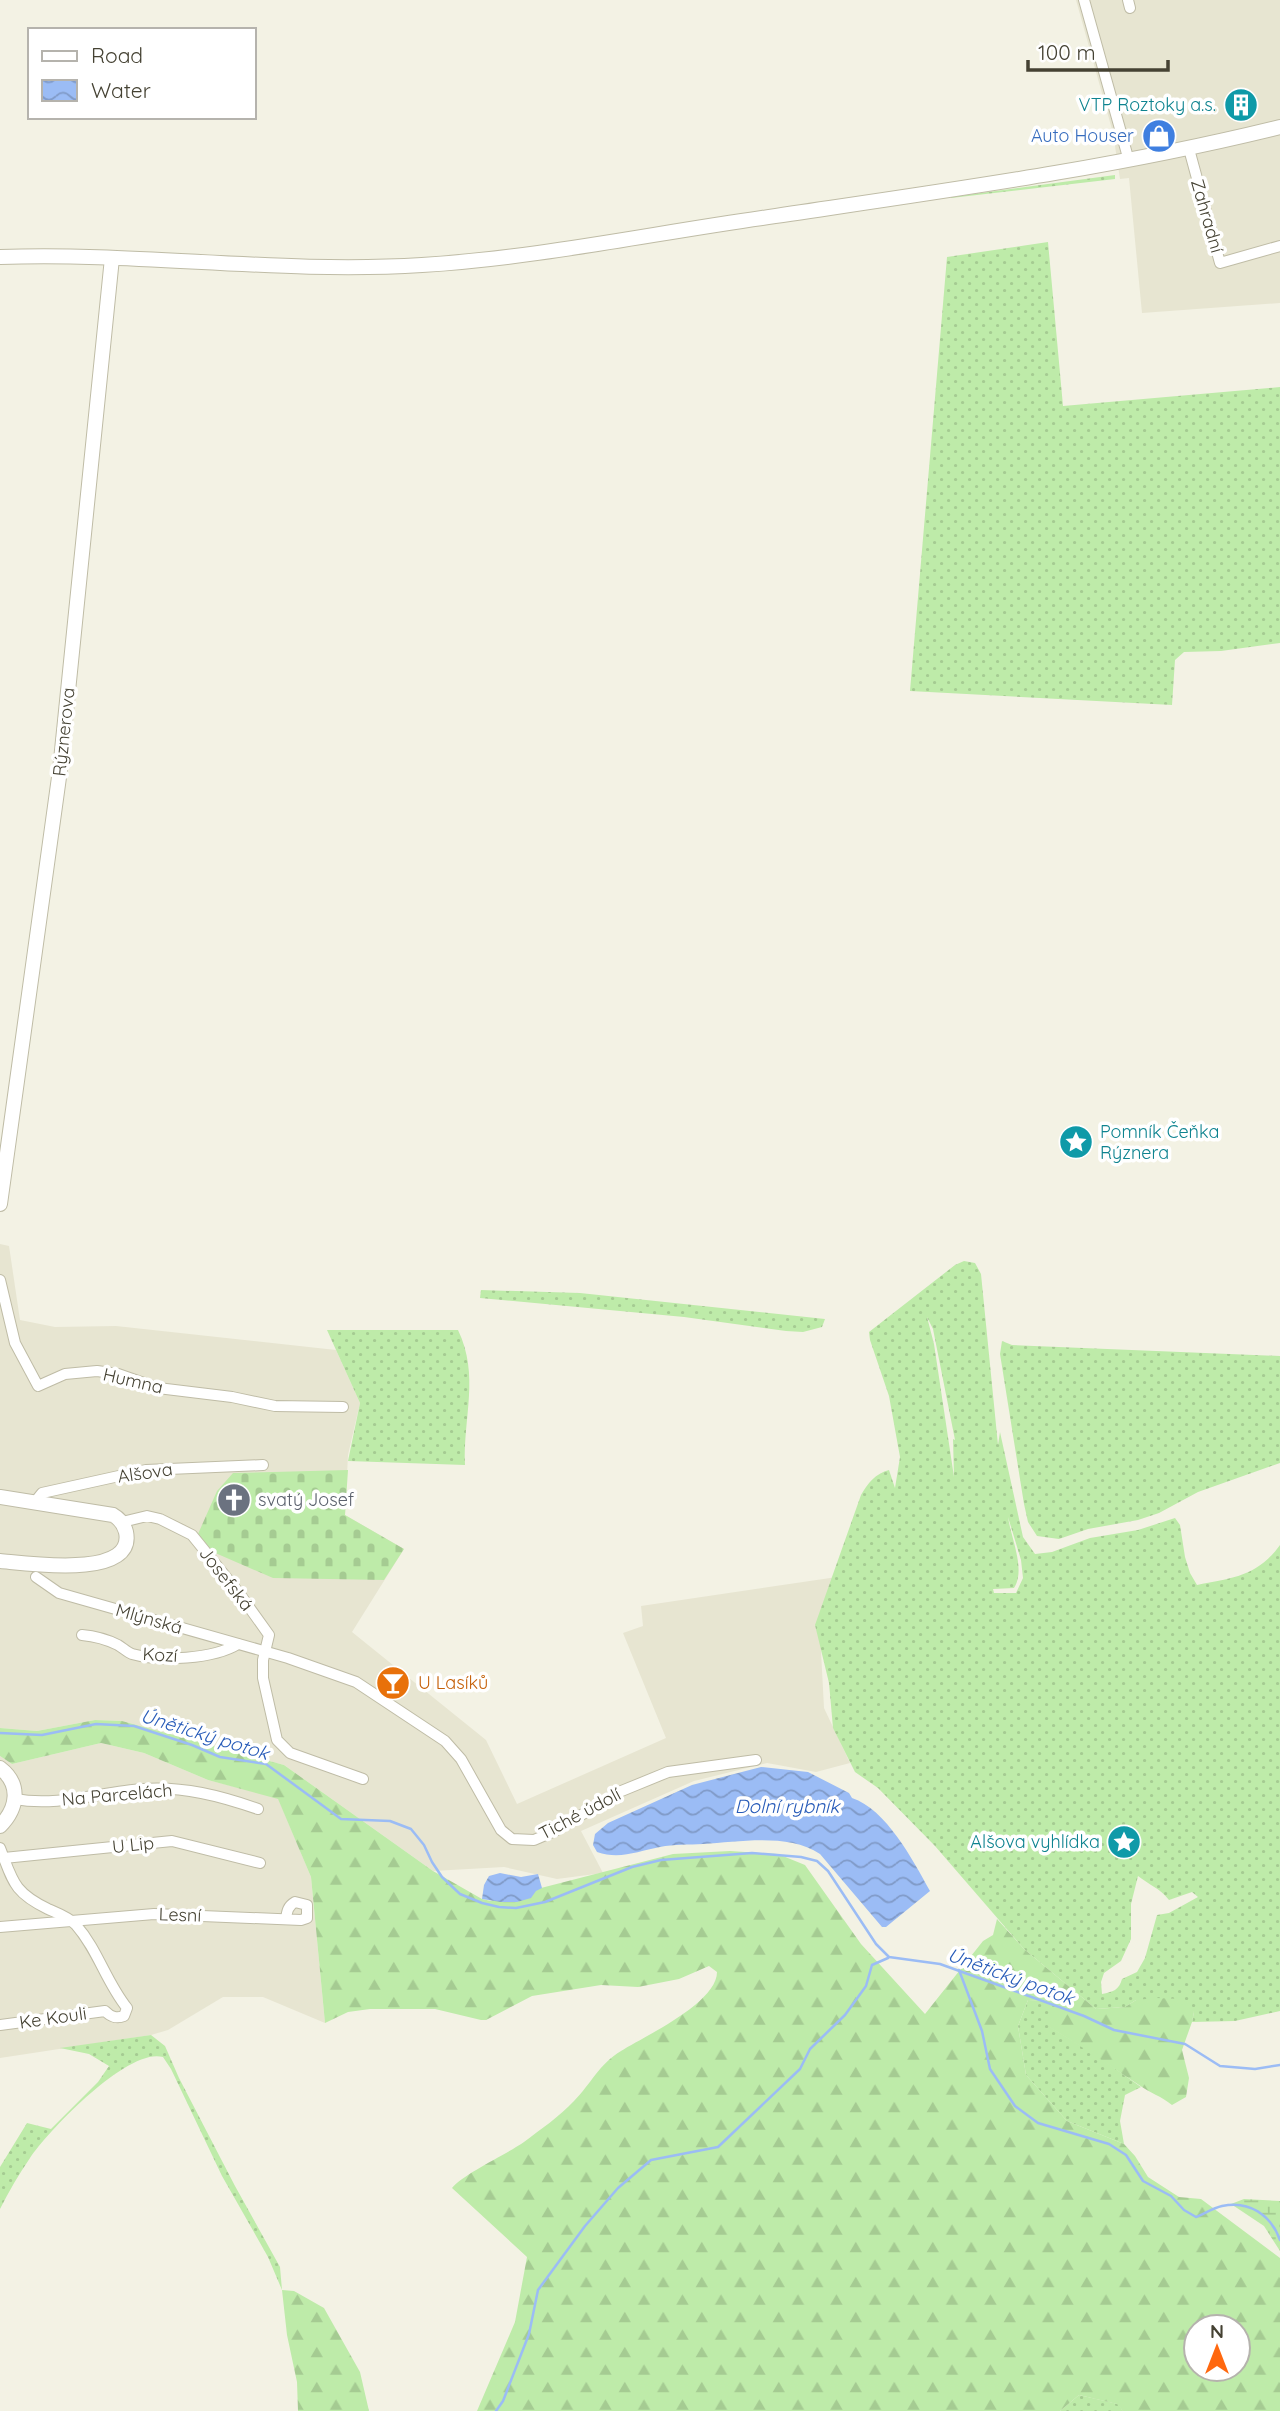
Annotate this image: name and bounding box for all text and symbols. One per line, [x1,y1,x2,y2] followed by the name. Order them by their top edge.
[28,28,256,119] legend
[1028,28,1168,72] scale bar
[1038,39,1096,65] text: 100 m
[91,42,143,68] text: Road
[91,77,151,103] text: Water
[1222,86,1260,124] building icon: VTP Roztoky a.s.
[1079,93,1216,116] place label: VTP Roztoky a.s.
[1140,117,1178,155] shop icon: Auto Houser
[1031,124,1134,147] place label: Auto Houser
[1186,176,1229,255] street label: Zahradní
[47,686,80,778] street label: Rýznerova
[1100,1120,1219,1164] place label: Pomník Čeňka Rýznera
[1057,1123,1095,1161] place icon: Pomník Čeňka Rýznera
[101,1362,165,1399] street label: Humna
[116,1457,174,1488] street label: Alšova
[215,1481,253,1519] church icon: svatý Josef
[258,1488,355,1511] place label: svatý Josef
[194,1542,259,1615] street label: Josefská
[113,1598,185,1639] street label: Mlýnská
[142,1642,178,1667] street label: Kozí
[374,1664,412,1702] bar icon: U Lasíků
[418,1671,488,1694] place label: U Lasíků
[138,1703,274,1765] water label: Únětický potok
[61,1778,173,1811] street label: Na Parcelách
[535,1782,625,1845] street label: Tiché údolí
[735,1794,841,1818] water label: Dolní rybník
[1105,1823,1143,1861] place icon: Alšova vyhlídka
[970,1830,1100,1853] place label: Alšova vyhlídka
[111,1831,155,1858] street label: U Lip
[158,1902,202,1927] street label: Lesní
[945,1942,1079,2011] water label: Únětický potok
[18,2001,88,2034] street label: Ke Kouli
[1182,2313,1252,2383] north arrow
[1210,2319,1224,2343] text: N

